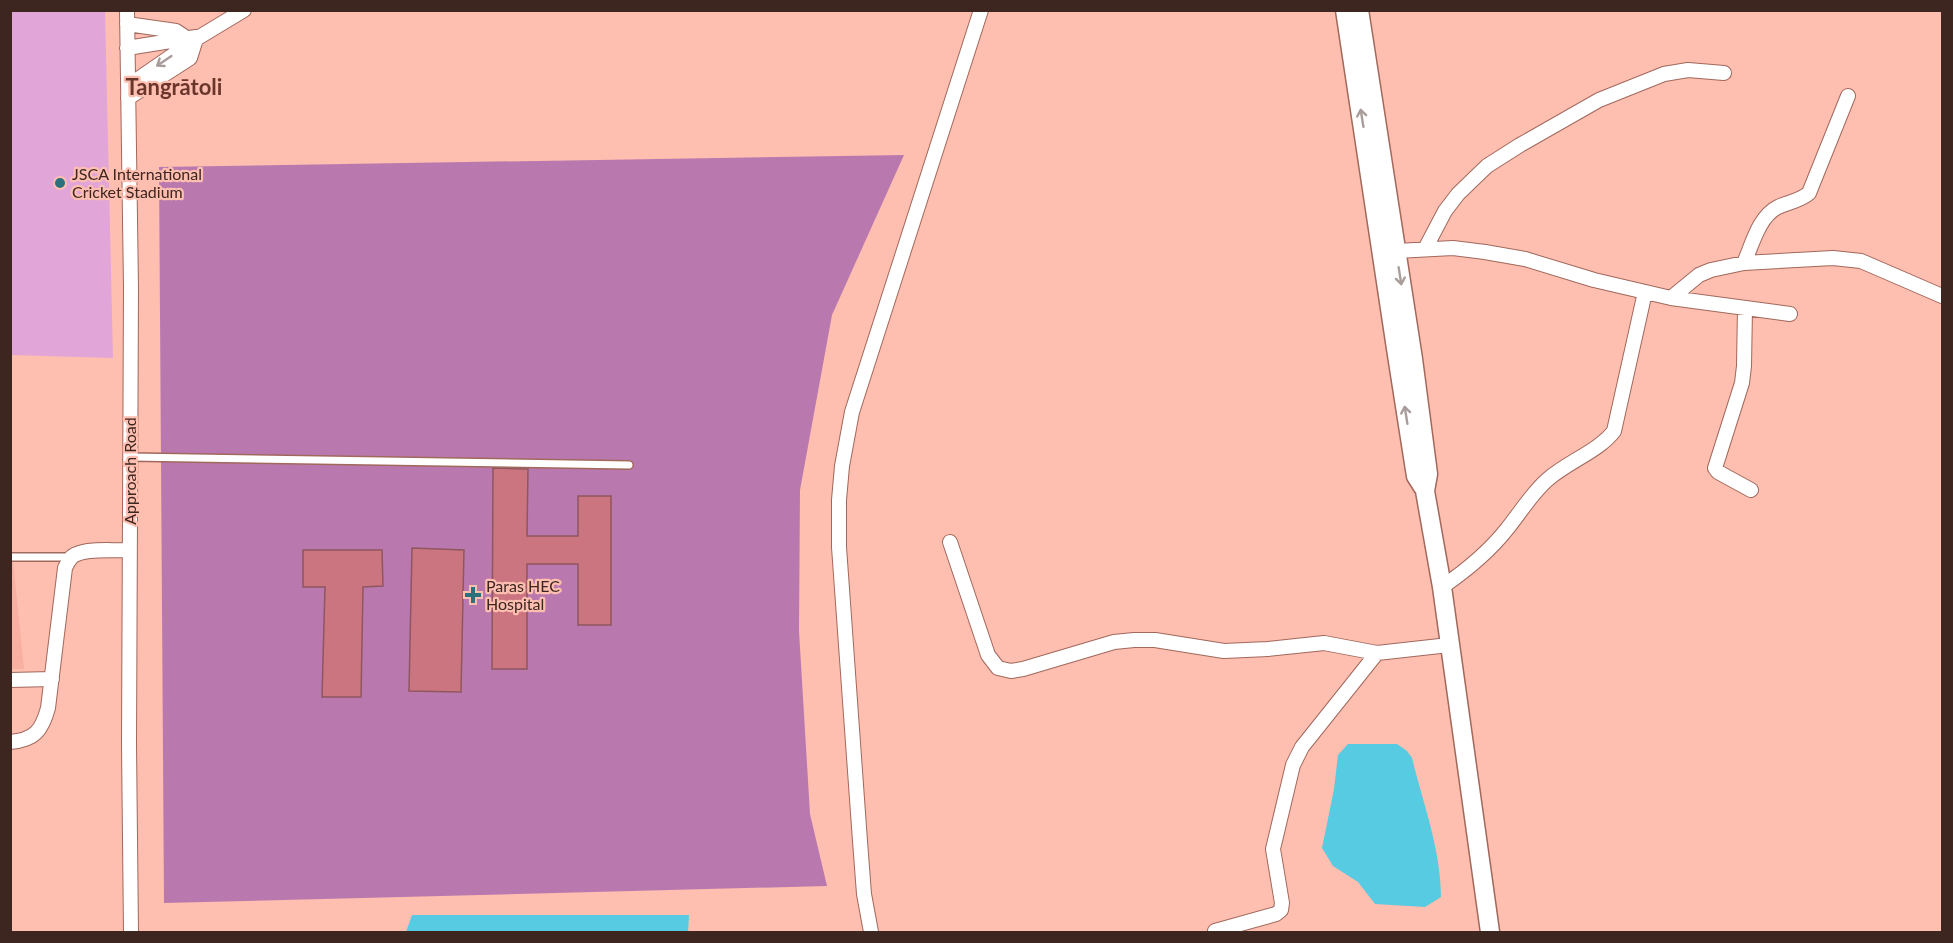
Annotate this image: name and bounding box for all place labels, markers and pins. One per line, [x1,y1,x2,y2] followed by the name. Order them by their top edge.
[72,164,202,201] place label: JSCA International Cricket Stadium
[53,176,67,190] marker: JSCA International Cricket Stadium
[486,576,560,613] place label: Paras HEC Hospital
[464,586,482,604] marker: Paras HEC Hospital

